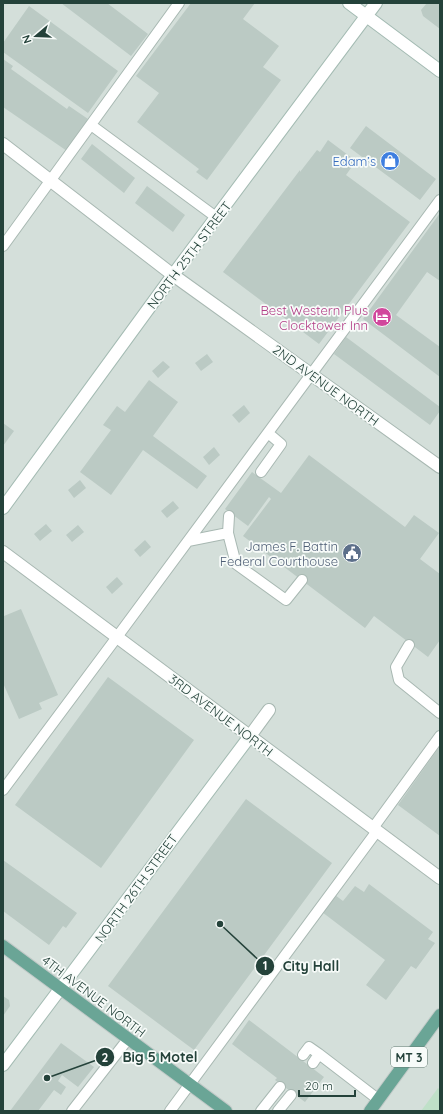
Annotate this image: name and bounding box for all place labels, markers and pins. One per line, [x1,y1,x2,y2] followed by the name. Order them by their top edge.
[379,150,401,172] shop icon: Edam’s
[332,153,376,169] place label: Edam’s
[260,302,368,333] place label: Best Western Plus Clocktower Inn
[371,306,393,328] hotel icon: Best Western Plus Clocktower Inn
[220,538,338,569] place label: James F. Battin Federal Courthouse
[341,542,363,564] public building icon: James F. Battin Federal Courthouse
[255,953,347,979] callout: City Hall
[95,1044,206,1070] callout: Big 5 Motel

